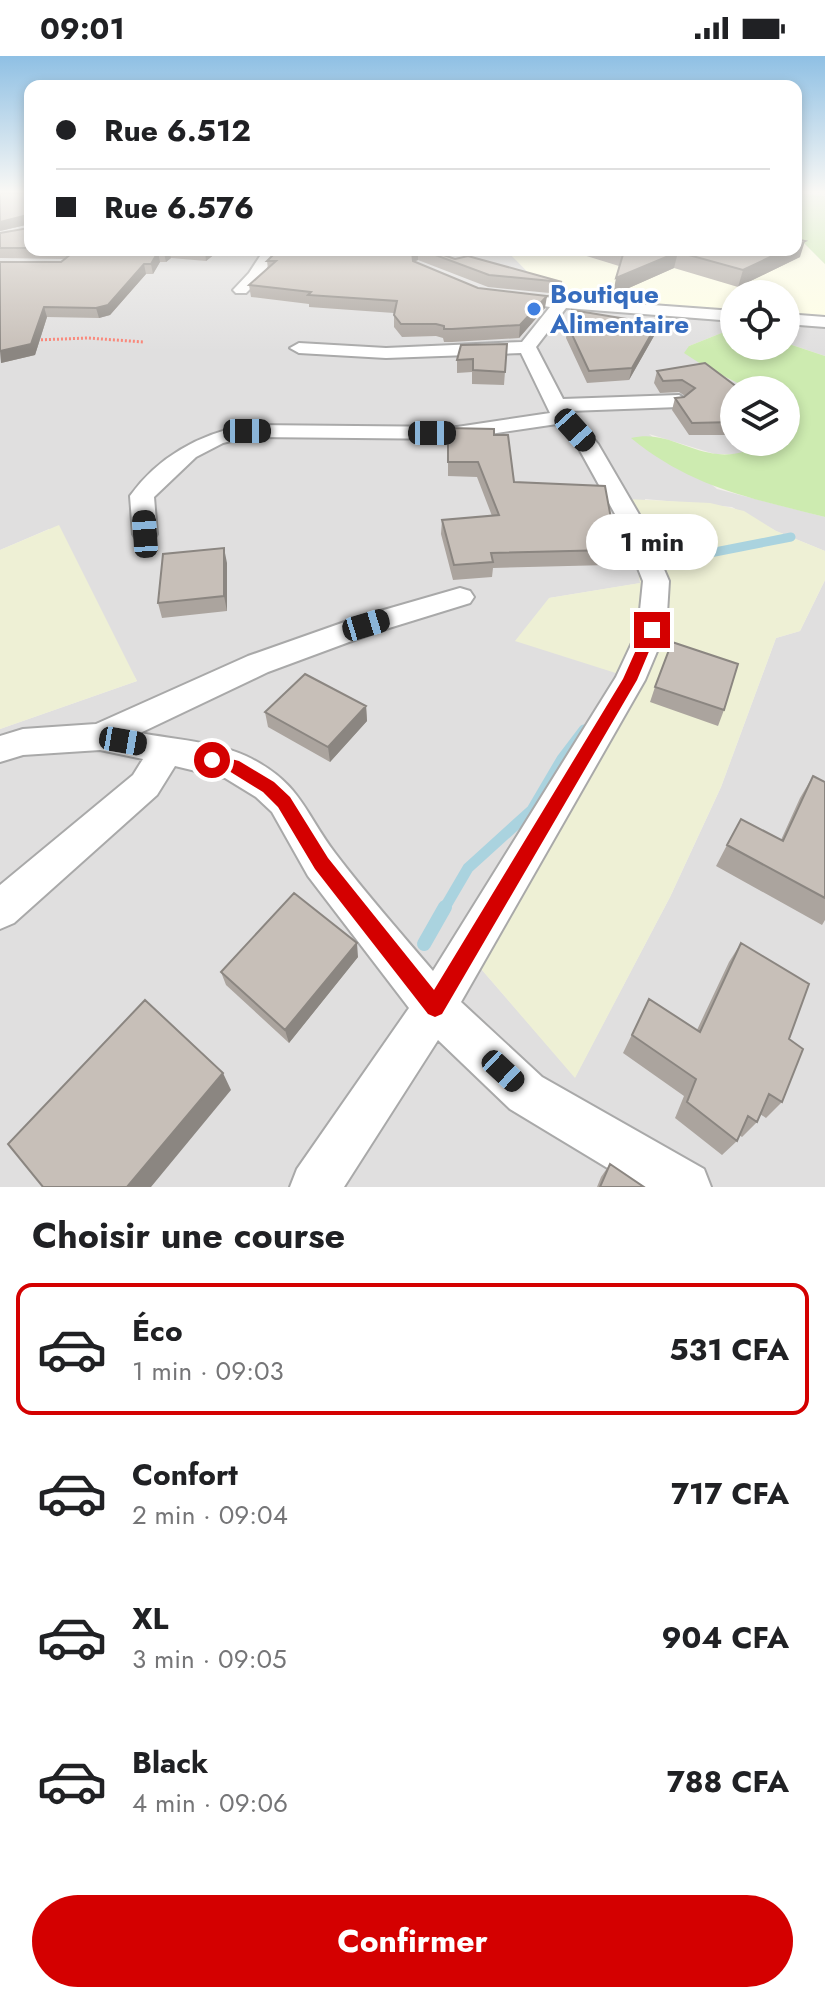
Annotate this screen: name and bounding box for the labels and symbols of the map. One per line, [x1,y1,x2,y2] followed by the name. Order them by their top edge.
[549,275,689,343] place label: Boutique Alimentaire
[525,300,543,318] marker: Boutique Alimentaire
[550,404,600,456] car
[223,419,271,443] car
[408,421,456,445] car
[131,509,159,559] car
[586,514,718,570] callout: 1 min
[340,607,392,643] car
[634,612,670,648] route end
[97,725,149,757] car
[194,742,230,778] route start
[477,1046,529,1096] car

